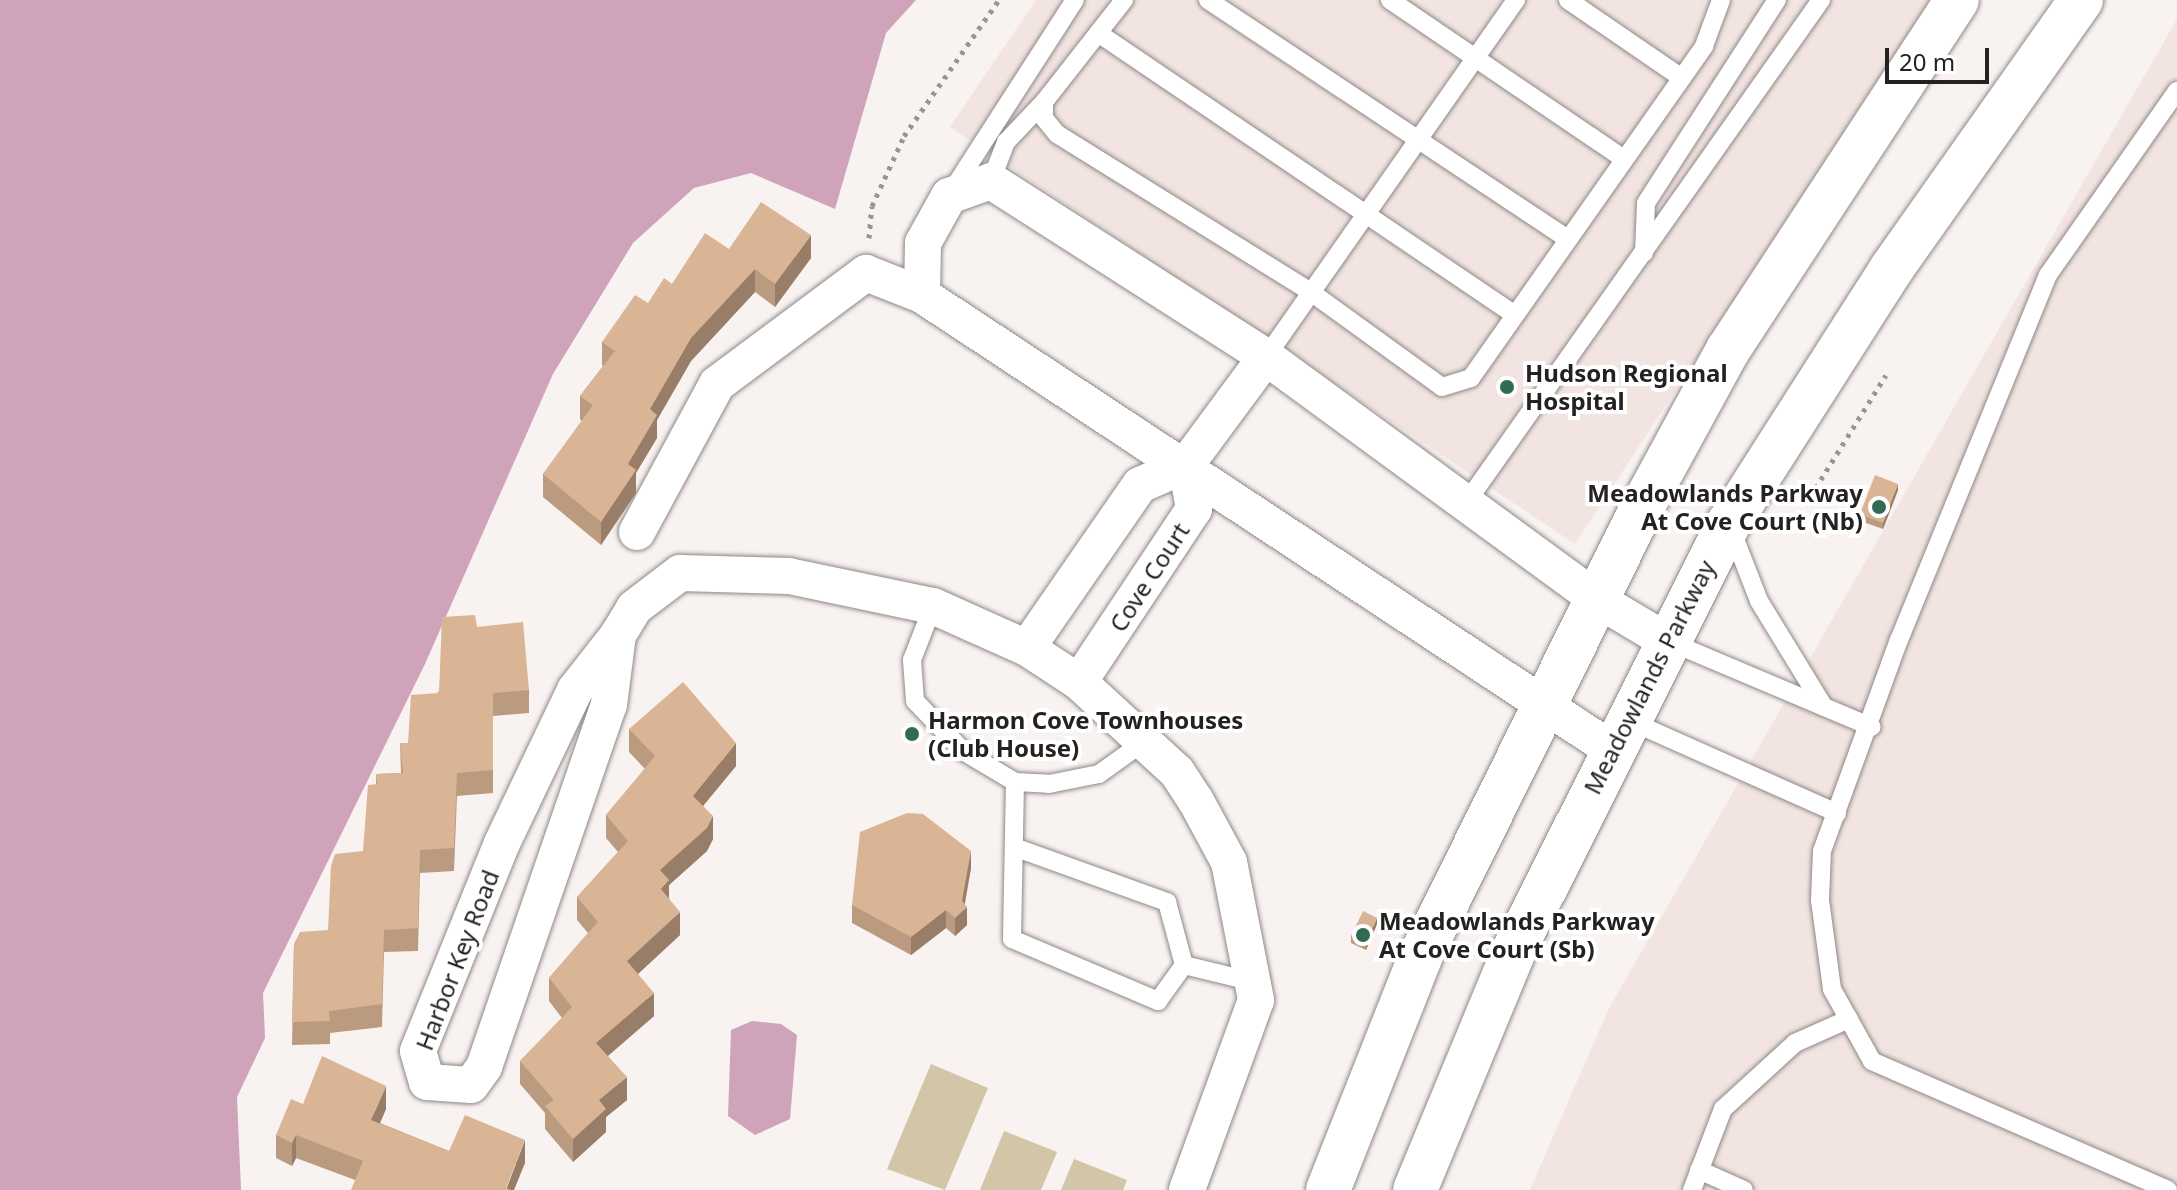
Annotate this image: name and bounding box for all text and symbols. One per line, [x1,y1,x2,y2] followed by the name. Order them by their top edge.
[1889,32,1993,82] scale bar
[1899,45,1955,78] text: 20 m
[1525,359,1728,415] place label: Hudson Regional Hospital
[1496,376,1518,398] marker: Hudson Regional Hospital
[1587,479,1863,535] place label: Meadowlands Parkway At Cove Court (Nb)
[1870,498,1888,516] marker: Meadowlands Parkway At Cove Court (Nb)
[1103,517,1195,637] street label: Cove Court
[1577,555,1721,799] street label: Meadowlands Parkway
[928,706,1243,762] place label: Harmon Cove Townhouses (Club House)
[903,725,921,743] marker: Harmon Cove Townhouses (Club House)
[409,866,505,1054] street label: Harbor Key Road
[1379,907,1655,963] place label: Meadowlands Parkway At Cove Court (Sb)
[1354,926,1372,944] marker: Meadowlands Parkway At Cove Court (Sb)

